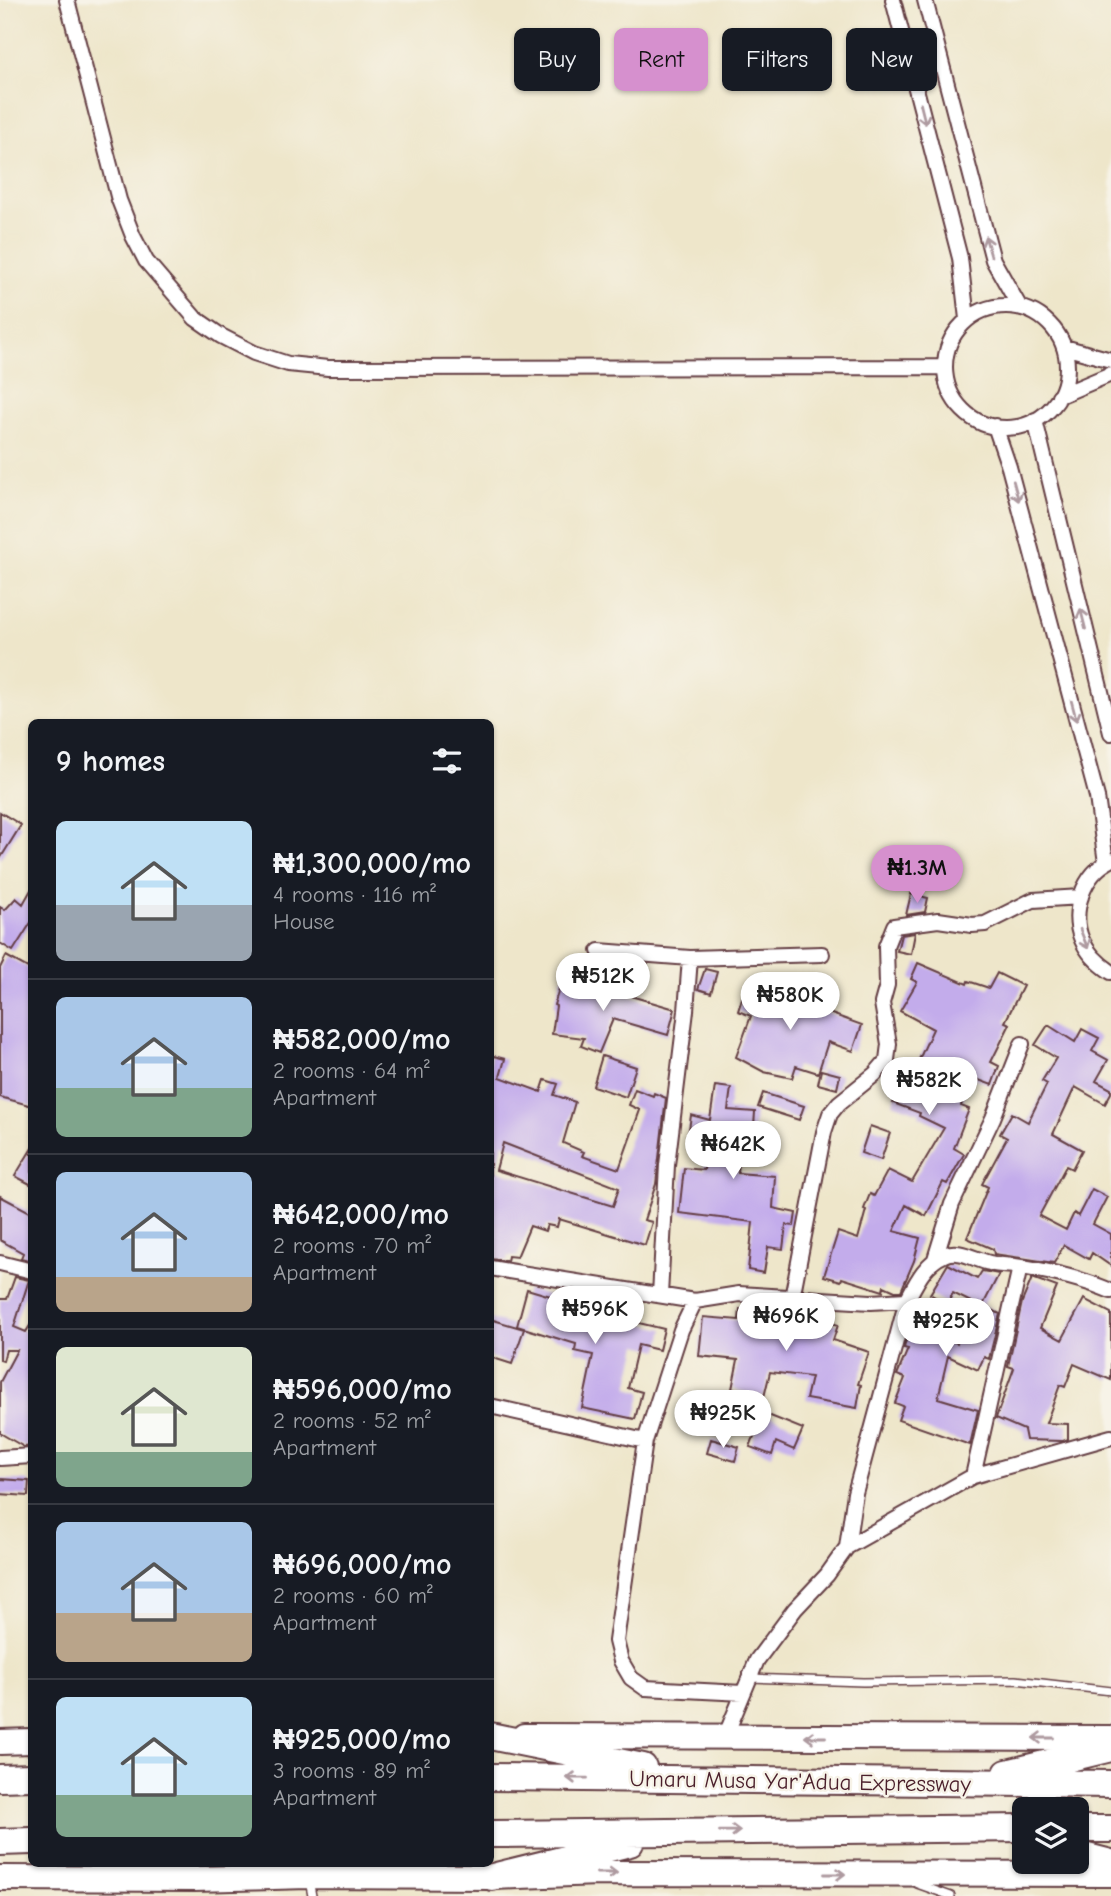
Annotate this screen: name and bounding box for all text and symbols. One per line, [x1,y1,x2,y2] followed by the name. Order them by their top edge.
[514,28,600,91] chip: Buy
[614,28,708,91] chip: Rent
[722,28,832,91] chip: Filters
[846,28,937,91] chip: New
[917,102,930,124] one-way arrow
[981,235,994,257] one-way arrow
[1010,479,1023,502] one-way arrow
[1076,608,1090,631] one-way arrow
[1068,699,1081,722] one-way arrow
[428,742,466,780] icon: filters
[56,744,165,779] text: 9 homes
[273,846,471,881] text: ₦1,300,000/mo
[868,846,966,905] pin: ₦1.3M
[112,849,196,933] icon: home
[887,854,947,881] text: ₦1.3M
[273,881,436,908] text: 4 rooms · 116 m²
[273,908,335,935] text: House
[1079,928,1092,950] one-way arrow
[554,954,652,1013] pin: ₦512K
[572,962,634,989] text: ₦512K
[741,972,839,1032] pin: ₦580K
[757,981,823,1008] text: ₦580K
[273,1022,451,1057] text: ₦582,000/mo
[112,1025,196,1109] icon: home
[273,1057,430,1084] text: 2 rooms · 64 m²
[880,1058,978,1117] pin: ₦582K
[896,1066,962,1093] text: ₦582K
[273,1084,376,1111] text: Apartment
[684,1122,782,1181] pin: ₦642K
[701,1130,765,1157] text: ₦642K
[273,1197,449,1232] text: ₦642,000/mo
[112,1200,196,1284] icon: home
[273,1232,431,1259] text: 2 rooms · 70 m²
[273,1259,376,1286] text: Apartment
[546,1286,644,1346] pin: ₦596K
[737,1294,835,1353] pin: ₦696K
[562,1295,628,1322] text: ₦596K
[897,1298,995,1358] pin: ₦925K
[753,1302,819,1329] text: ₦696K
[913,1307,979,1334] text: ₦925K
[273,1372,452,1407] text: ₦596,000/mo
[112,1375,196,1459] icon: home
[674,1390,772,1450] pin: ₦925K
[690,1399,756,1426] text: ₦925K
[273,1407,431,1434] text: 2 rooms · 52 m²
[273,1434,376,1461] text: Apartment
[273,1547,451,1582] text: ₦696,000/mo
[112,1550,196,1634] icon: home
[273,1582,433,1609] text: 2 rooms · 60 m²
[273,1609,376,1636] text: Apartment
[273,1722,451,1757] text: ₦925,000/mo
[112,1725,196,1809] icon: home
[804,1730,827,1744] one-way arrow
[1032,1731,1055,1745] one-way arrow
[273,1757,430,1784] text: 3 rooms · 89 m²
[629,1765,972,1798] street label: Umaru Musa Yar'Adua Expressway
[566,1771,589,1785] one-way arrow
[273,1784,376,1811] text: Apartment
[1012,1797,1089,1874] map controls
[1012,1797,1089,1874] button: layers
[718,1824,741,1838] one-way arrow
[595,1866,618,1880] one-way arrow
[823,1867,846,1881] one-way arrow

